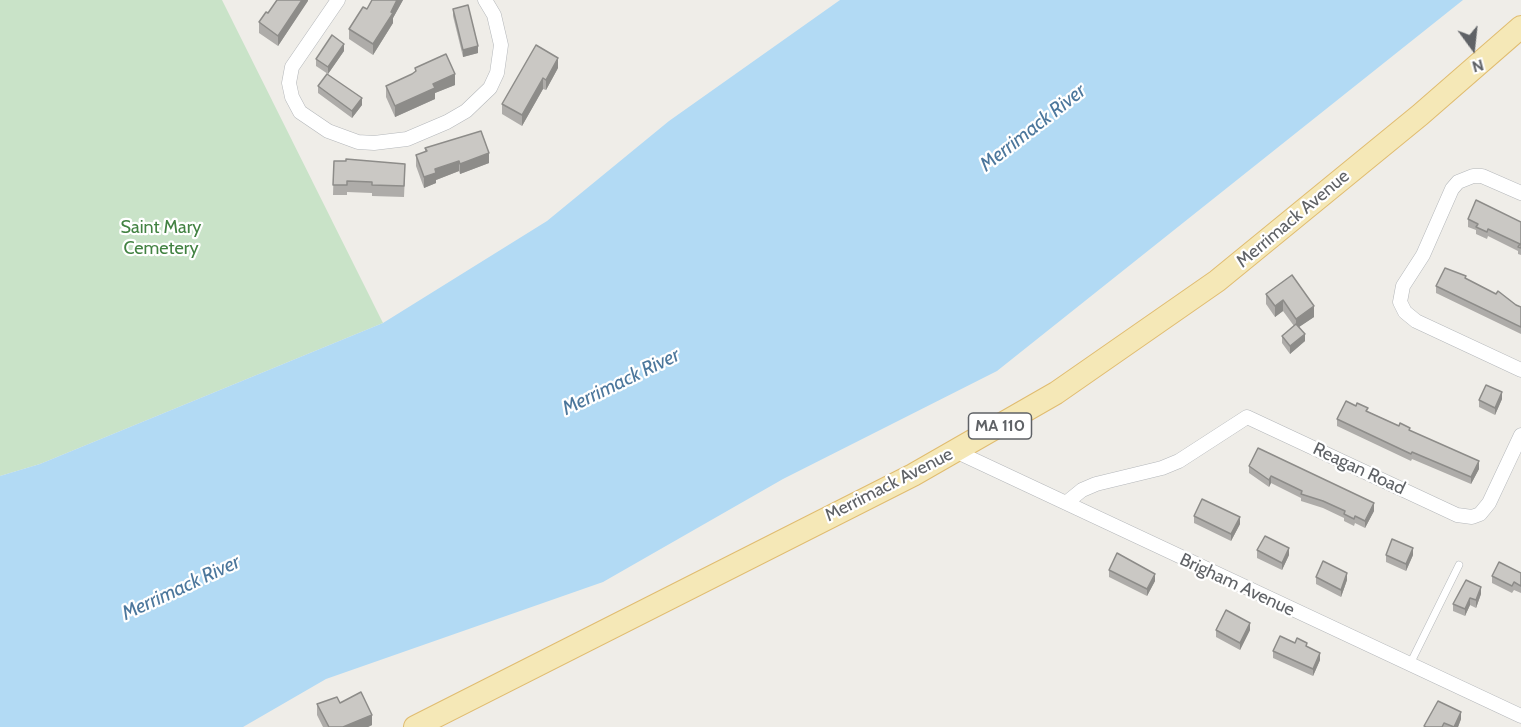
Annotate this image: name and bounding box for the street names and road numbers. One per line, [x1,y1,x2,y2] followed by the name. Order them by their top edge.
[1232,166,1354,272] street label: Merrimack Avenue
[968,413,1032,439] road number: MA 110
[1310,438,1408,500] street label: Reagan Road
[821,443,957,527] street label: Merrimack Avenue
[1176,549,1298,621] street label: Brigham Avenue

